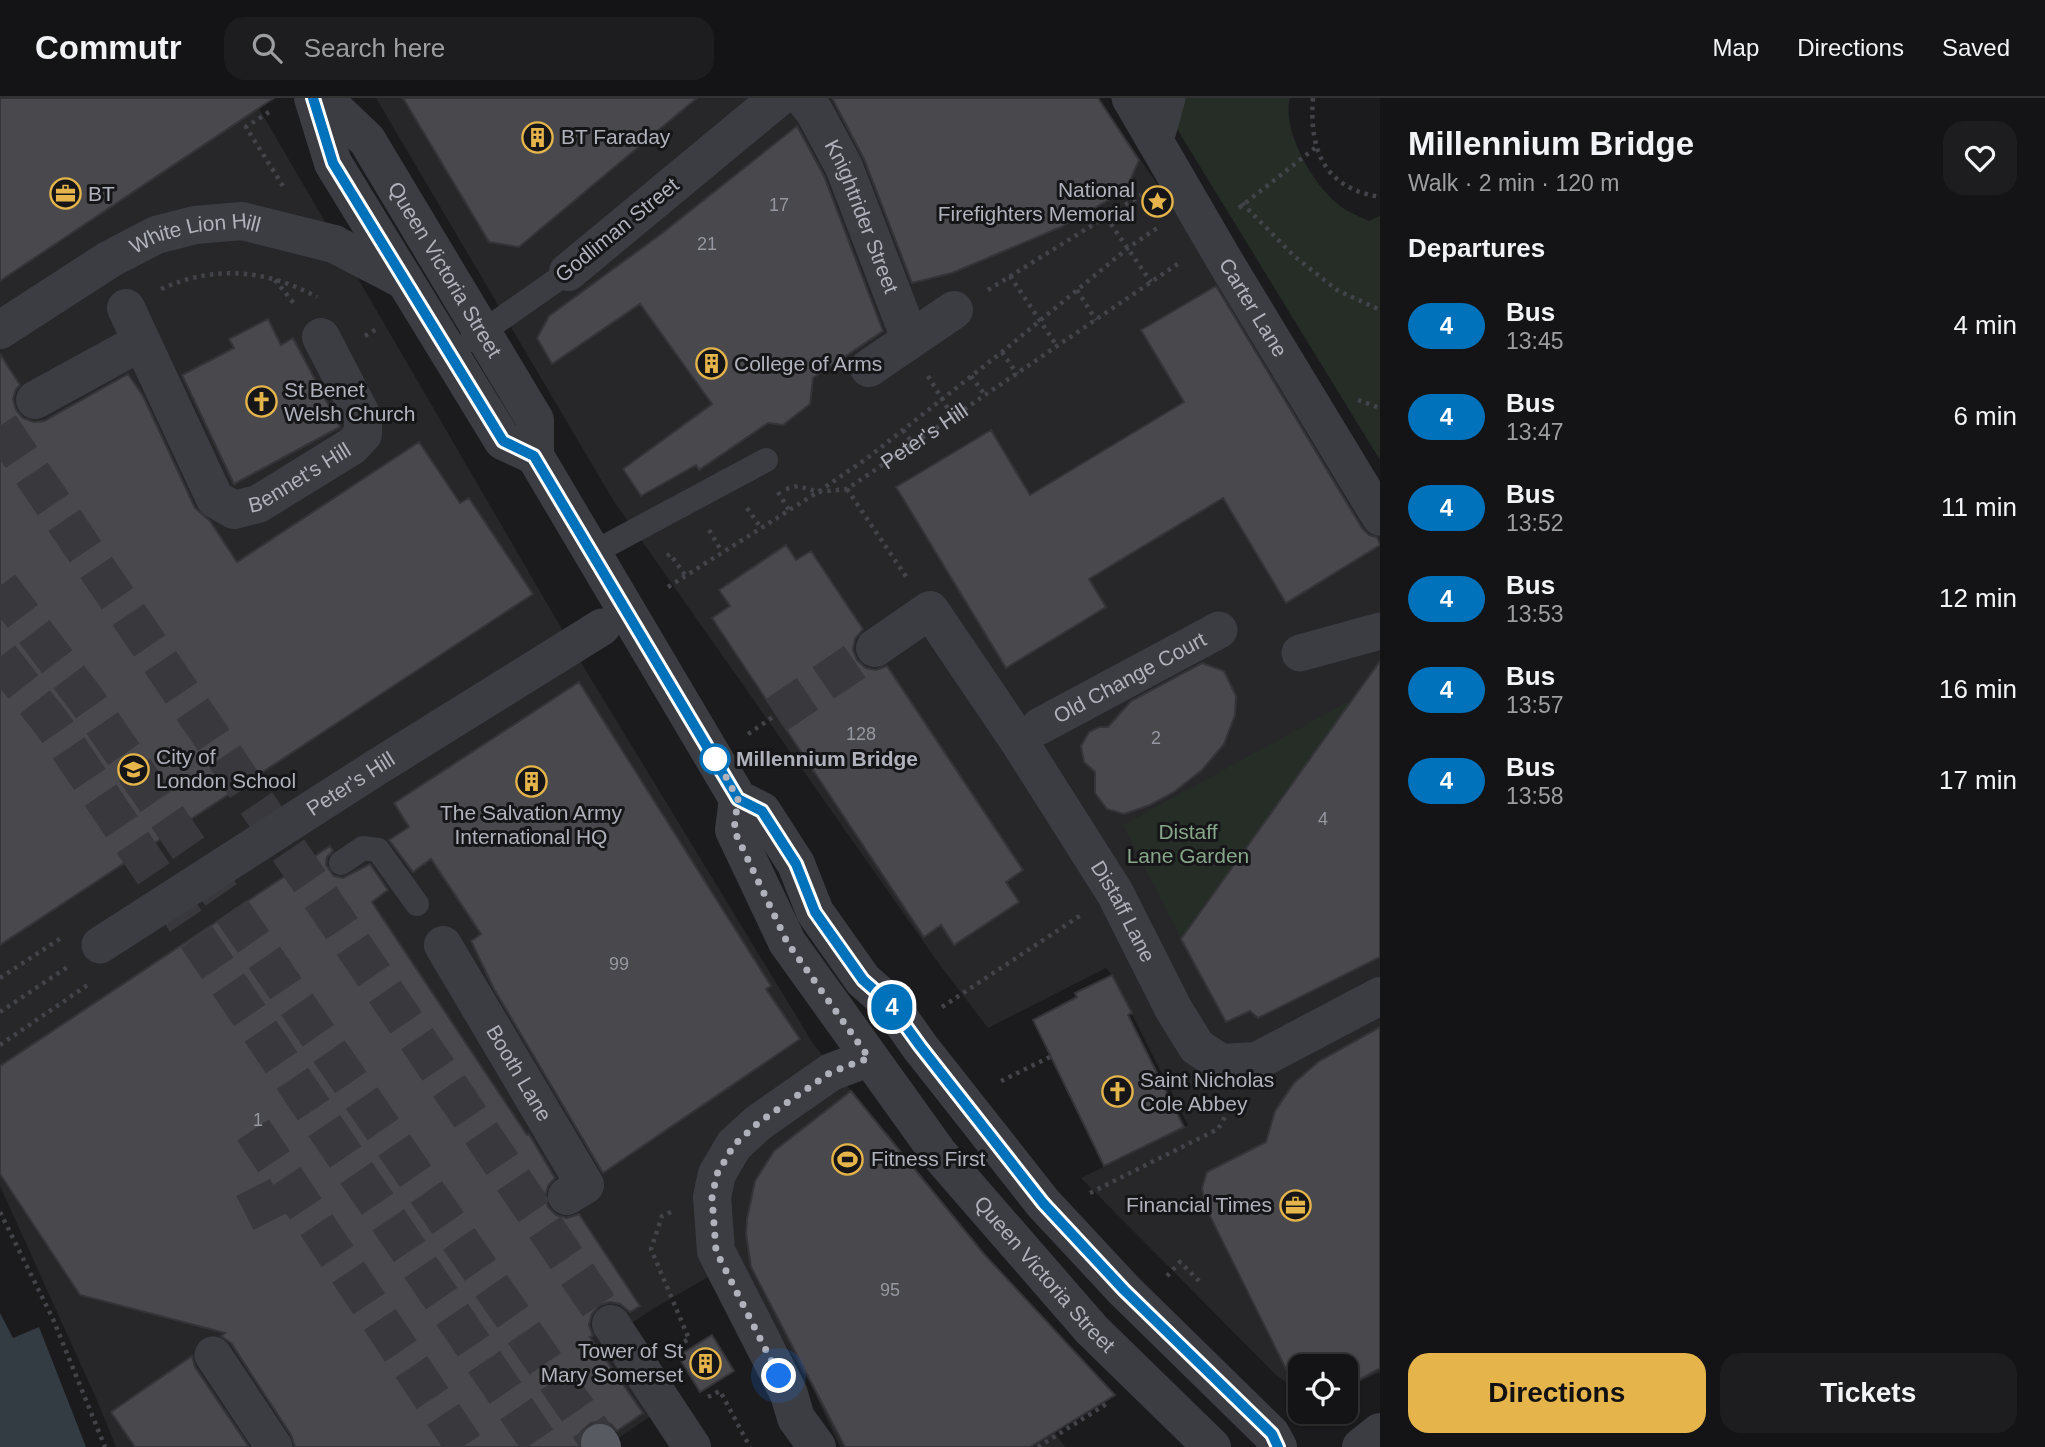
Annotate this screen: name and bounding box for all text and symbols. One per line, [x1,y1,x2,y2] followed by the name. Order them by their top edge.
[224,17,714,80] search box
[35,29,182,66] text: Commutr
[248,29,286,67] icon: search
[304,33,445,63] text: Search here
[1713,34,1759,61] text: Map
[1797,34,1904,61] text: Directions
[1942,34,2010,61] text: Saved
[521,120,555,154] building icon: BT Faraday
[1943,121,2017,195] button: heart
[561,125,671,148] place label: BT Faraday
[1408,125,1694,162] text: Millennium Bridge
[820,135,903,296] street label: Knightrider Street
[1408,170,1619,196] text: Walk · 2 min · 120 m
[550,173,683,286] street label: Godliman Street
[48,177,82,211] office icon: BT
[384,177,507,361] street label: Queen Victoria Street
[938,178,1135,225] place label: National Firefighters Memorial
[88,182,115,205] place label: BT
[1141,185,1175,219] place icon: National Firefighters Memorial
[769,195,789,215] house number: 17
[126,209,263,258] street label: White Lion Hill
[1408,233,1545,263] text: Departures
[697,234,717,254] house number: 21
[1215,254,1292,361] street label: Carter Lane
[1506,297,1555,327] text: Bus
[1953,310,2017,340] text: 4 min
[1440,312,1453,339] text: 4
[1506,328,1564,354] text: 13:45
[694,347,728,381] building icon: College of Arms
[734,352,882,375] place label: College of Arms
[284,378,416,425] place label: St Benet Welsh Church
[244,385,278,419] church icon: St Benet Welsh Church
[1506,388,1555,418] text: Bus
[876,398,972,473] street label: Peter's Hill
[1953,401,2017,431] text: 6 min
[1440,403,1453,430] text: 4
[1506,419,1564,445] text: 13:47
[246,438,355,517] street label: Bennet's Hill
[1506,479,1555,509] text: Bus
[1941,492,2017,522] text: 11 min
[1440,494,1453,521] text: 4
[1506,510,1564,536] text: 13:52
[1506,570,1555,600] text: Bus
[1939,583,2017,613] text: 12 min
[1440,585,1453,612] text: 4
[1506,601,1564,627] text: 13:53
[1050,627,1210,728] street label: Old Change Court
[1506,661,1555,691] text: Bus
[1939,674,2017,704] text: 16 min
[1440,676,1453,703] text: 4
[1506,692,1564,718] text: 13:57
[846,724,876,744] house number: 128
[1151,728,1161,748] house number: 2
[700,744,730,774] marker: Millennium Bridge
[156,745,296,792] place label: City of London School
[302,747,399,820] street label: Peter's Hill
[736,747,918,770] place label: Millennium Bridge
[116,752,150,786] school or university icon: City of London School
[1506,752,1555,782] text: Bus
[514,764,548,798] building icon: The Salvation Army International HQ
[1939,765,2017,795] text: 17 min
[1440,767,1453,794] text: 4
[1506,783,1564,809] text: 13:58
[440,801,623,848] place label: The Salvation Army International HQ
[1318,809,1328,829] house number: 4
[1127,820,1249,867] park label: Distaff Lane Garden
[1086,856,1160,966] street label: Distaff Lane
[609,954,629,974] house number: 99
[869,984,915,1030] line badge: 4
[885,993,899,1020] text: 4
[482,1021,557,1125] street label: Booth Lane
[1140,1068,1274,1115] place label: Saint Nicholas Cole Abbey
[1100,1075,1134,1109] church icon: Saint Nicholas Cole Abbey
[253,1110,263,1130] house number: 1
[831,1142,865,1176] sports icon: Fitness First
[871,1147,986,1170] place label: Fitness First
[1278,1188,1312,1222] office icon: Financial Times
[970,1191,1120,1357] street label: Queen Victoria Street
[1126,1193,1272,1216] place label: Financial Times
[880,1280,900,1300] house number: 95
[541,1339,683,1386] place label: Tower of St Mary Somerset
[689,1346,723,1380] building icon: Tower of St Mary Somerset
[1408,1353,1706,1433] button: Directions
[1720,1353,2017,1433] button: Tickets
[1288,1354,1358,1424] map controls
[1288,1354,1358,1424] button: locate
[761,1358,796,1393] your location

